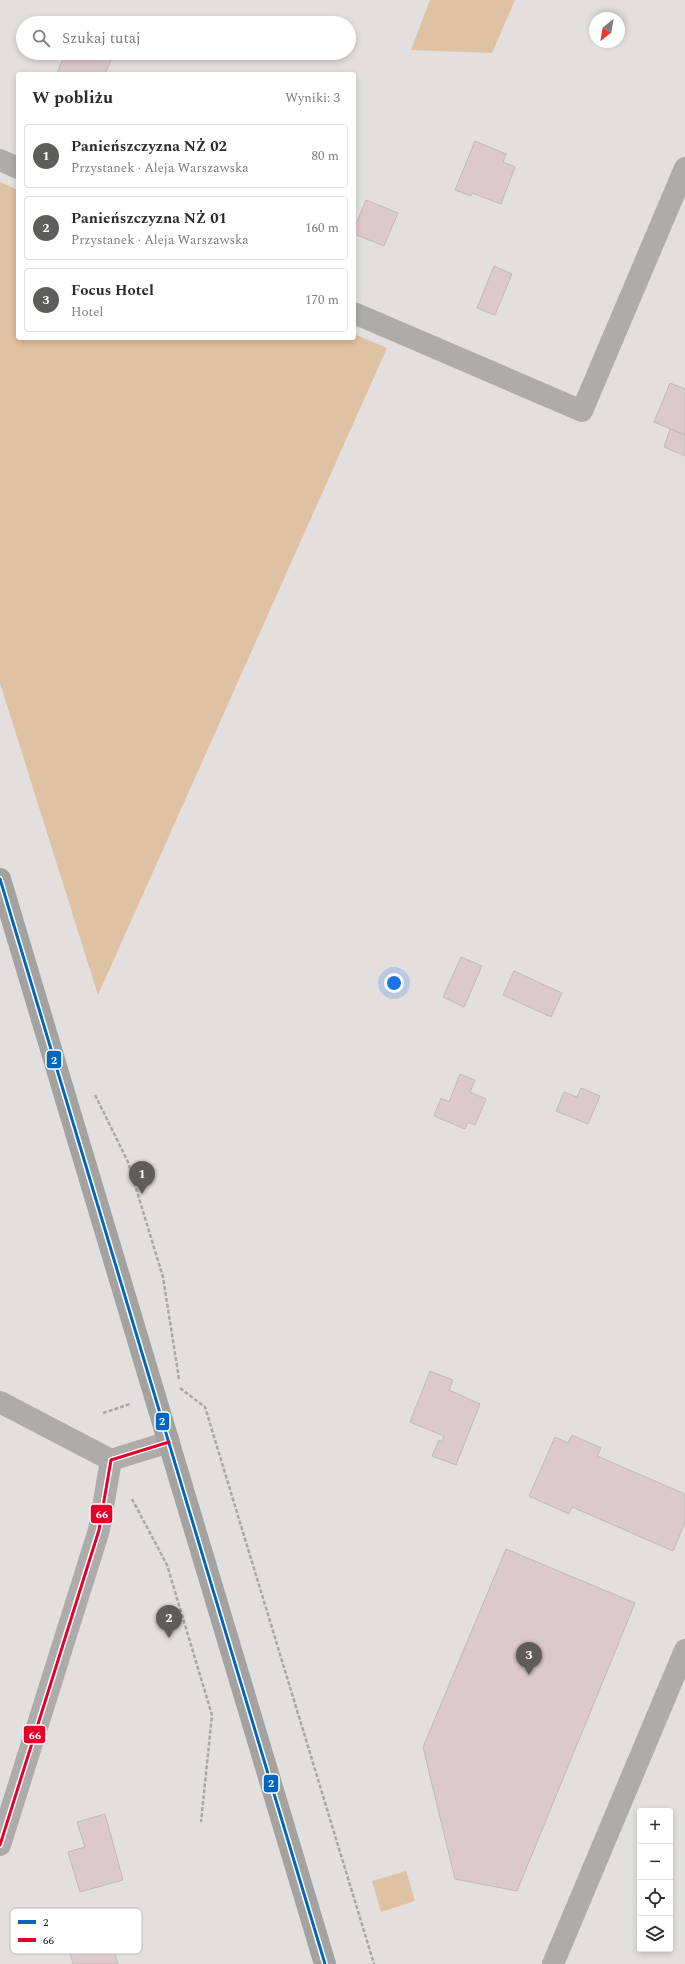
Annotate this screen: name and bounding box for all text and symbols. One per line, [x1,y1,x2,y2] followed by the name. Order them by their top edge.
[589,12,625,48] north arrow
[16,16,356,60] search box
[30,27,52,49] icon: search
[62,27,141,50] text: Szukaj tutaj
[32,85,113,111] text: W pobliżu
[285,88,340,108] text: Wyniki: 3
[71,135,227,158] text: Panieńszczyzna NŻ 02
[42,146,50,166] text: 1
[312,146,339,166] text: 80 m
[71,158,249,178] text: Przystanek · Aleja Warszawska
[71,207,227,230] text: Panieńszczyzna NŻ 01
[42,218,50,238] text: 2
[305,218,339,238] text: 160 m
[71,230,249,250] text: Przystanek · Aleja Warszawska
[71,279,154,302] text: Focus Hotel
[42,290,50,310] text: 3
[305,290,339,310] text: 170 m
[71,302,103,322] text: Hotel
[384,973,404,993] your location
[46,1050,62,1069] line badge: 2
[51,1052,57,1069] text: 2
[129,1161,155,1194] pin: 1
[155,1412,170,1431] line badge: 2
[159,1413,165,1430] text: 2
[90,1504,113,1524] line badge: 66
[96,1506,108,1523] text: 66
[156,1605,182,1638] pin: 2
[516,1642,542,1675] pin: 3
[23,1725,46,1744] line badge: 66
[29,1727,41,1744] text: 66
[263,1774,279,1793] line badge: 2
[268,1775,274,1792] text: 2
[637,1808,673,1952] map controls
[637,1808,673,1844] button: +
[637,1844,673,1880] button: −
[637,1880,673,1916] button: locate
[10,1908,142,1954] legend
[43,1914,49,1931] text: 2
[637,1916,673,1952] button: layers
[43,1932,54,1949] text: 66

